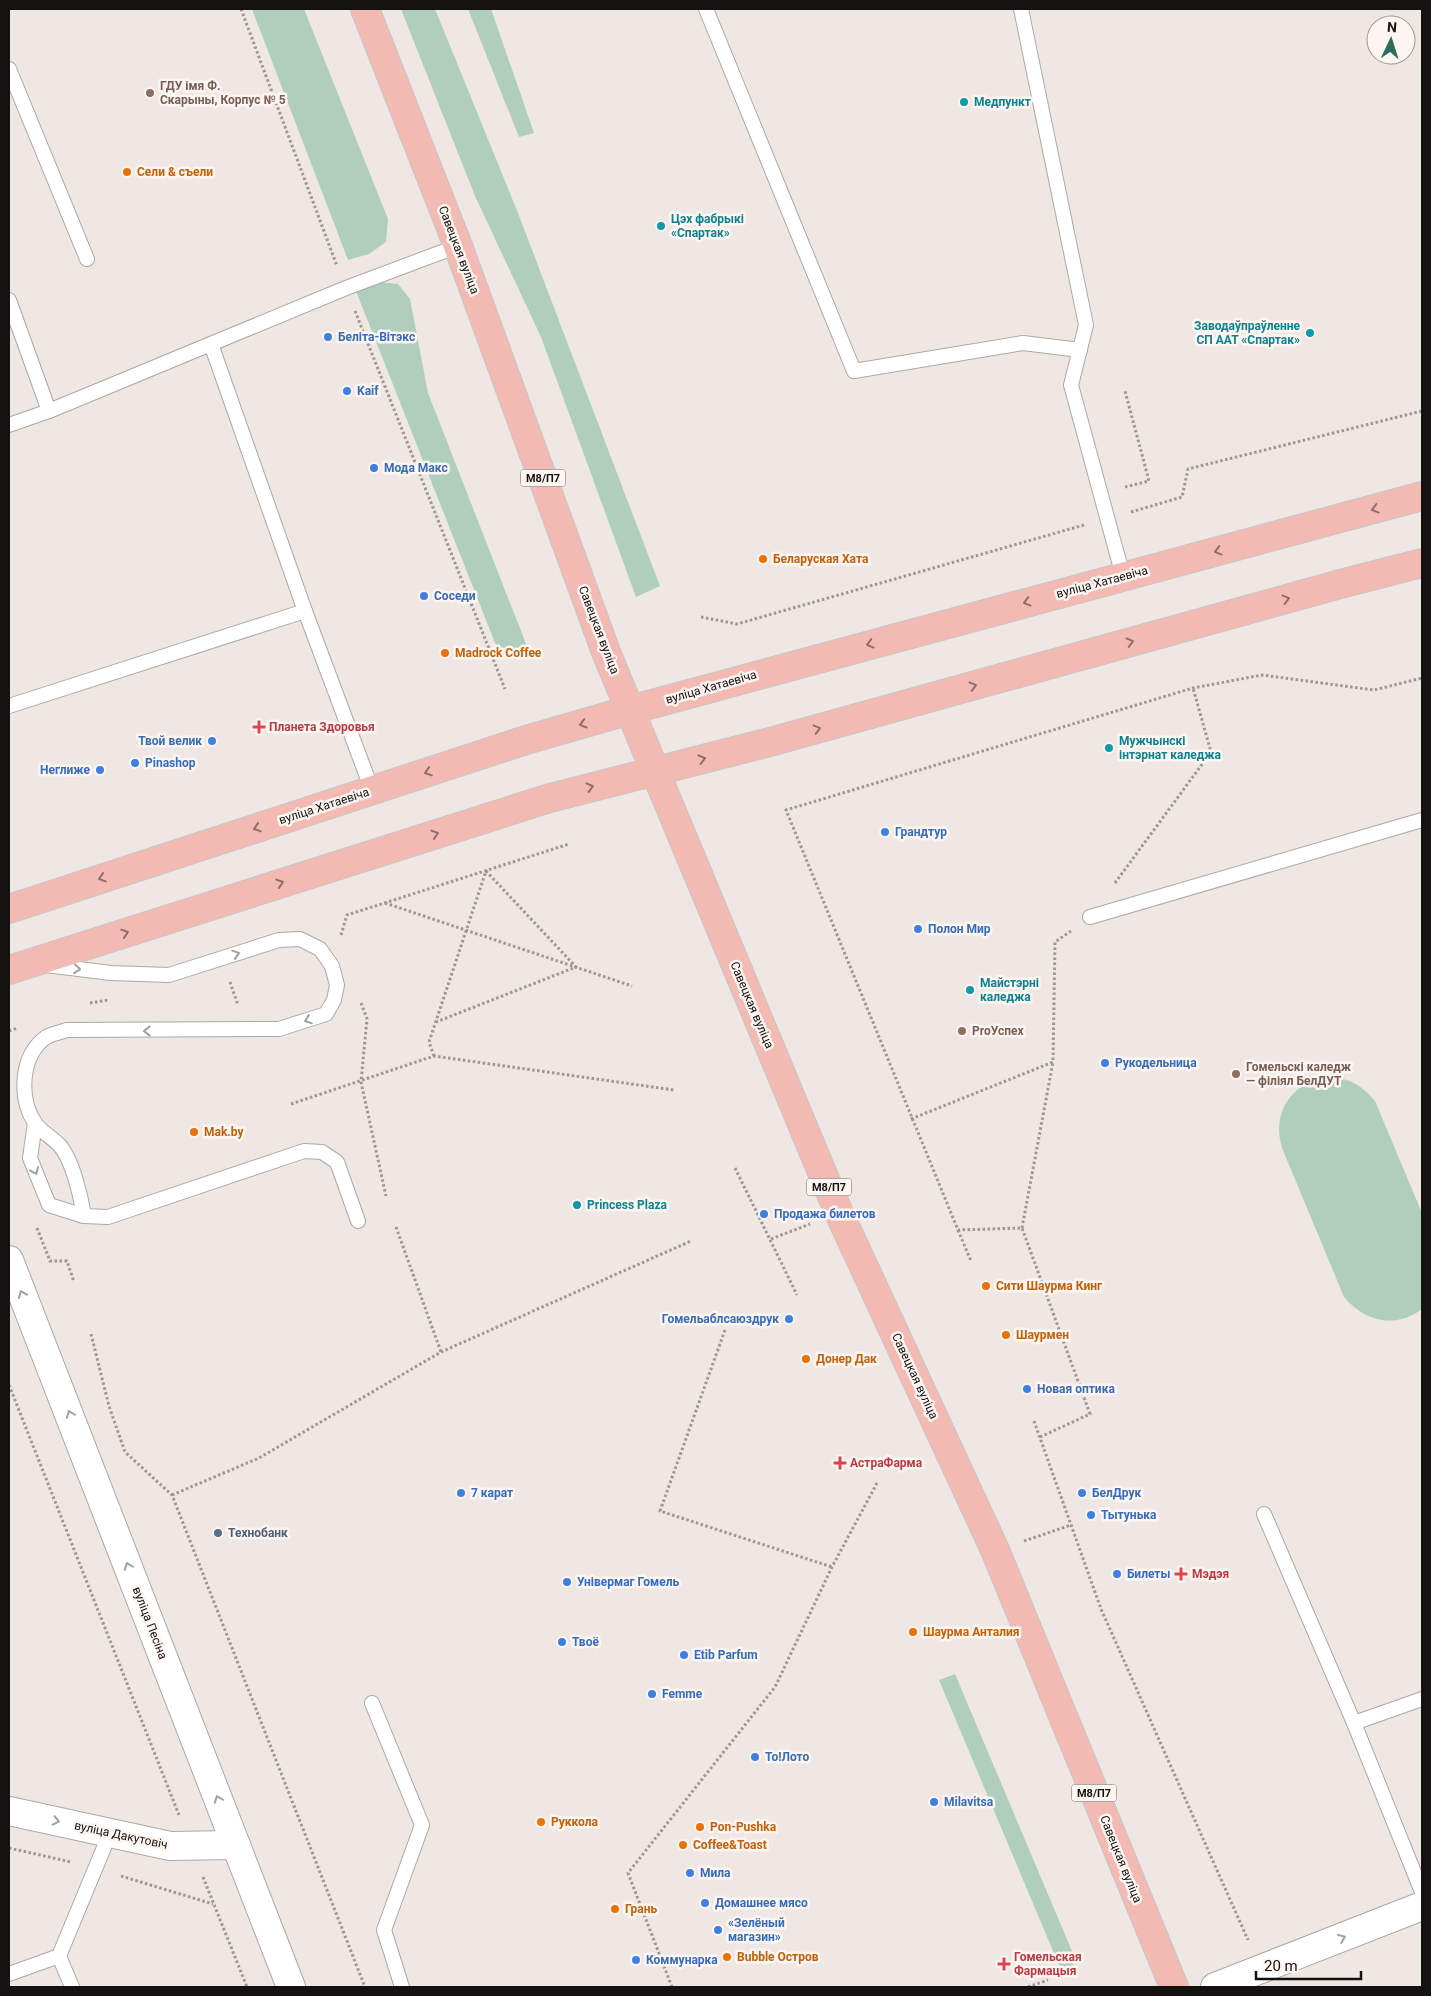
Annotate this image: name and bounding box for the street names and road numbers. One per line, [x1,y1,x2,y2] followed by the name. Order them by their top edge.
[436,204,482,296] street label: Савецкая вуліца
[520,469,566,486] road number: М8/П7
[1055,563,1149,601] street label: вуліца Хатаевіча
[576,584,622,676] street label: Савецкая вуліца
[664,667,758,707] street label: вуліца Хатаевіча
[277,785,371,827] street label: вуліца Хатаевіча
[727,959,777,1051] street label: Савецкая вуліца
[806,1178,852,1196] road number: М8/П7
[889,1331,941,1421] street label: Савецкая вуліца
[130,1585,170,1661] street label: вуліца Песіна
[1072,1785,1116,1802] road number: М8/П7
[1097,1813,1145,1905] street label: Савецкая вуліца
[73,1818,169,1852] street label: вуліца Дакутовіч

